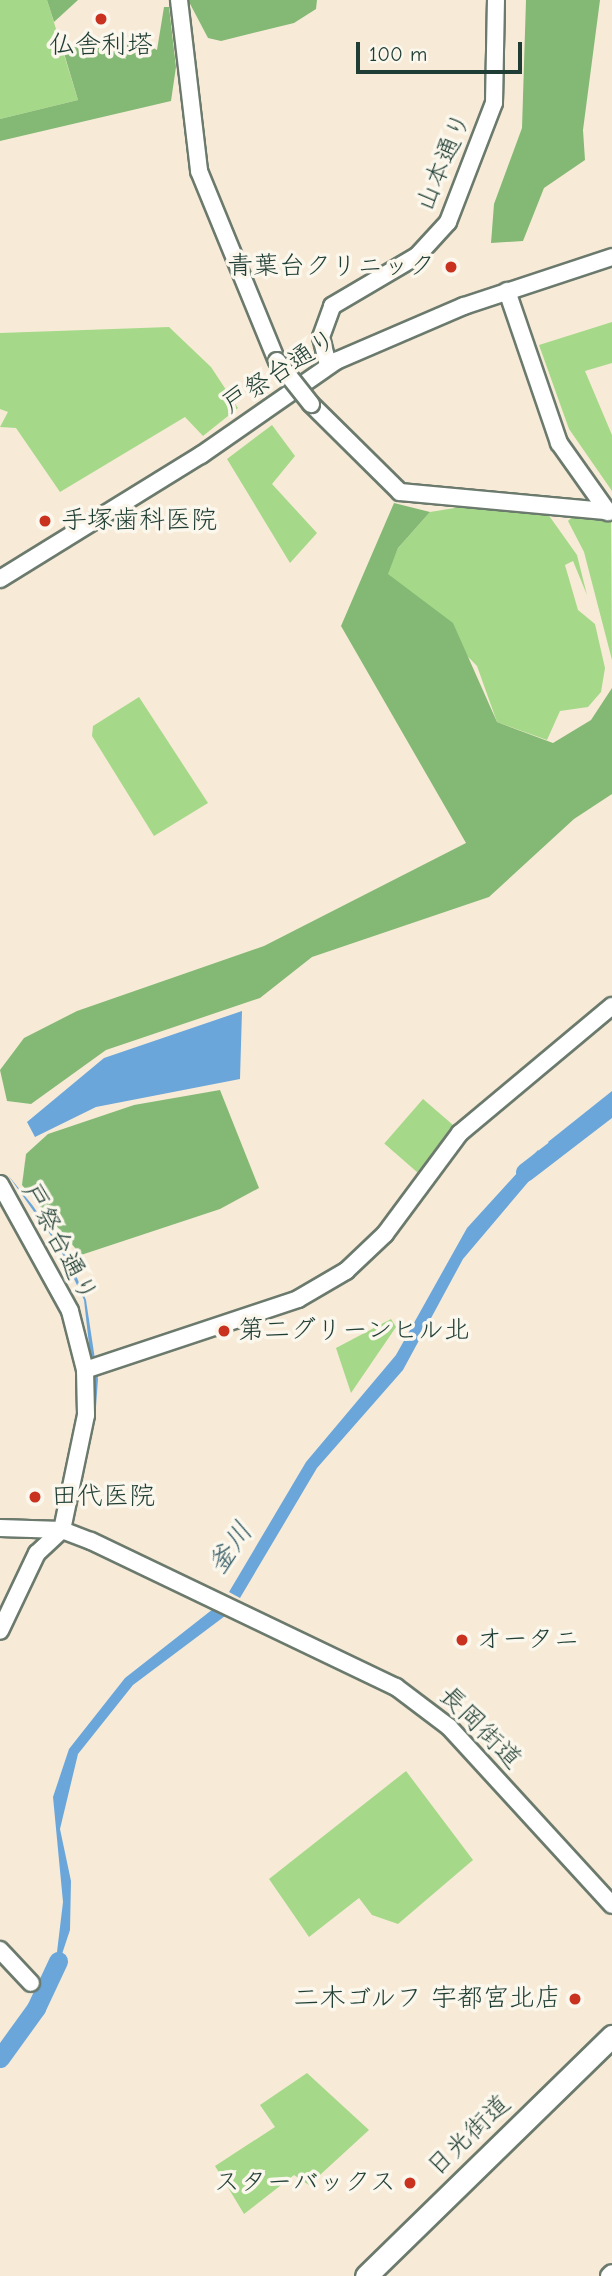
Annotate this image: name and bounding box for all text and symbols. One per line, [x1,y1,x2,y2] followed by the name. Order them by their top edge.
[93,11,109,27] marker: 仏舎利塔
[360,28,526,72] scale bar
[49,30,153,62] place label: 仏舎利塔
[369,42,427,66] text: 100 m
[409,108,479,216] street label: 山本通り
[227,251,435,283] place label: 青葉台クリニック
[441,257,461,277] marker: 青葉台クリニック
[217,324,343,420] street label: 戸祭台通り
[61,505,217,537] place label: 手塚歯科医院
[35,511,55,531] marker: 手塚歯科医院
[15,1178,103,1308] street label: 戸祭台通り
[238,1315,472,1347] place label: 第二グリーンヒル北
[216,1323,232,1339] marker: 第二グリーンヒル北
[51,1481,155,1513] place label: 田代医院
[25,1487,45,1507] marker: 田代医院
[200,1515,260,1581] water label: 釜川
[476,1624,580,1656] place label: オータニ
[454,1632,470,1648] marker: オータニ
[432,1680,528,1776] street label: 長岡街道
[292,1983,561,2015] place label: 二木ゴルフ 宇都宮北店
[567,1991,583,2007] marker: 二木ゴルフ 宇都宮北店
[421,2089,517,2183] street label: 日光街道
[214,2167,396,2199] place label: スターバックス
[402,2175,418,2191] marker: スターバックス

